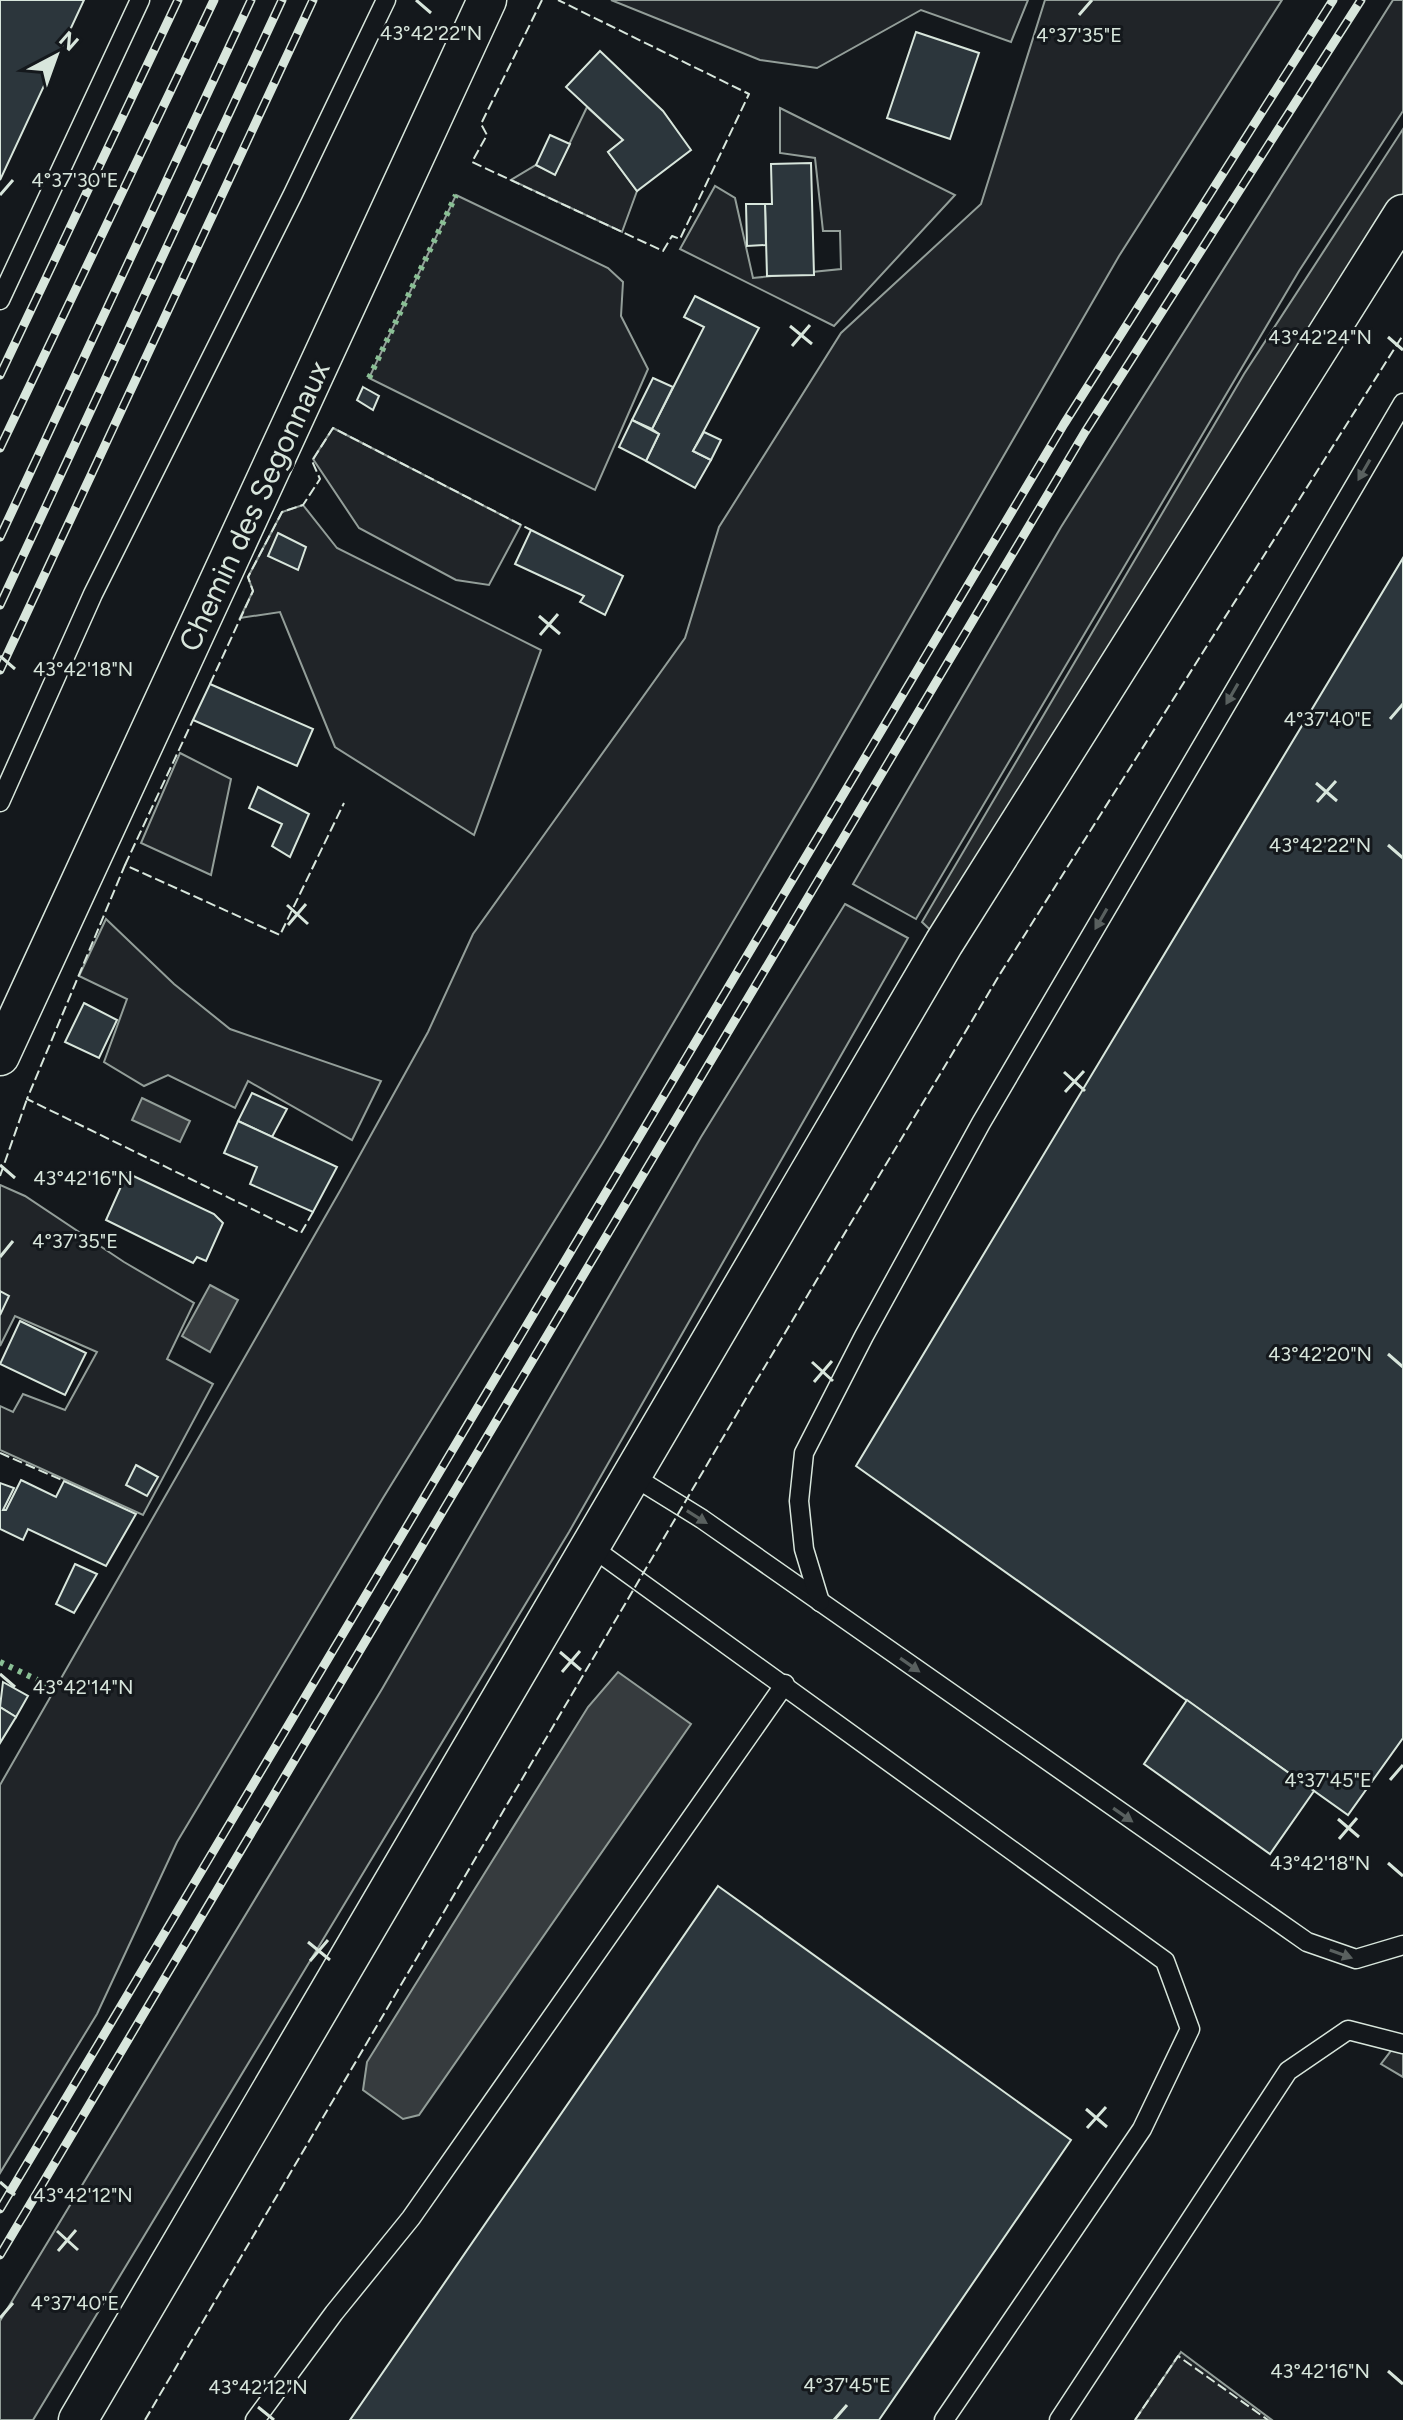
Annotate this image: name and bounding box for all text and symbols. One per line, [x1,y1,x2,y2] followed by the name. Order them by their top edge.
[16,16,96,96] north arrow
[380,21,482,45] text: 43°42'22"N
[1036,23,1122,47] text: 4°37'35"E
[54,26,84,57] text: N
[31,168,119,192] text: 4°37'30"E
[1268,325,1372,349] text: 43°42'24"N
[170,355,338,657] street label: Chemin des Segonnaux
[1357,459,1371,481] one-way arrow
[33,657,133,681] text: 43°42'18"N
[1225,683,1239,706] one-way arrow
[1284,707,1372,731] text: 4°37'40"E
[1269,833,1371,857] text: 43°42'22"N
[1094,908,1108,930] one-way arrow
[33,1166,133,1190] text: 43°42'16"N
[32,1229,118,1253] text: 4°37'35"E
[1268,1342,1372,1366] text: 43°42'20"N
[686,1509,708,1523] one-way arrow
[900,1657,921,1672] one-way arrow
[33,1675,133,1699] text: 43°42'14"N
[1284,1768,1372,1792] text: 4°37'45"E
[1112,1807,1134,1823] one-way arrow
[1270,1851,1370,1875] text: 43°42'18"N
[1330,1948,1354,1961] one-way arrow
[33,2183,133,2207] text: 43°42'12"N
[31,2291,119,2315] text: 4°37'40"E
[1270,2359,1370,2383] text: 43°42'16"N
[803,2373,891,2397] text: 4°37'45"E
[208,2375,308,2399] text: 43°42'12"N

